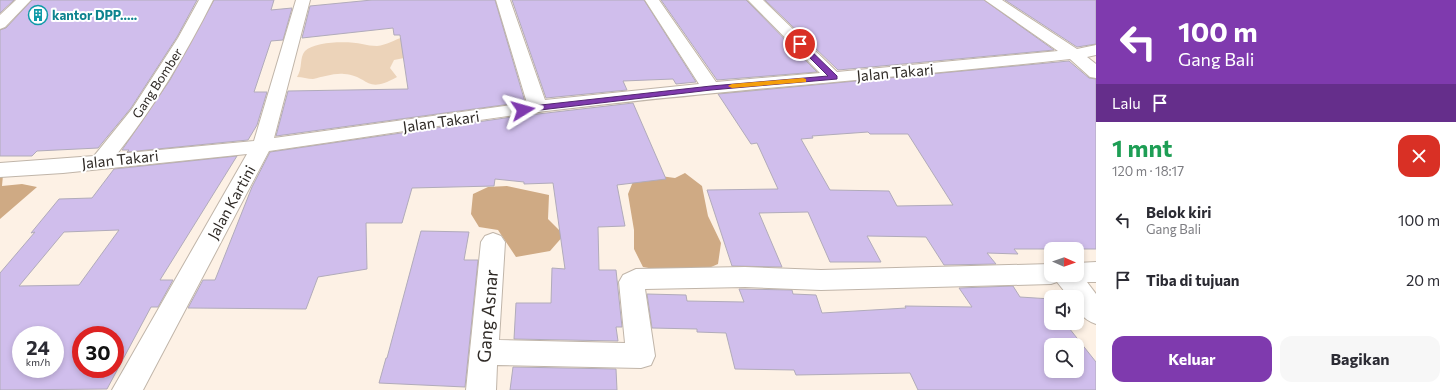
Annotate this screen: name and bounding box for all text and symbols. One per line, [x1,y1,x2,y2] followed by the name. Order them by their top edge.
[27,4,49,26] building icon: kantor DPP.....
[52,7,137,23] place label: kantor DPP.....
[1178,14,1258,48] text: 100 m
[1112,16,1164,68] icon: left
[783,27,817,61] pin
[789,33,811,55] icon: arrive
[128,45,186,121] street label: Gang Bomber
[1178,48,1254,70] text: Gang Bali
[856,60,934,84] street label: Jalan Takari
[502,89,544,131] position arrow
[1149,92,1171,114] icon: arrive
[1112,94,1141,112] text: Lalu
[401,107,481,135] street label: Jalan Takari
[1112,133,1172,162] text: 1 mnt
[1398,135,1440,177] button: close
[81,146,159,172] street label: Jalan Takari
[203,162,259,242] street label: Jalan Kartini
[1112,163,1184,179] text: 120 m · 18:17
[1146,203,1212,221] text: Belok kiri
[1112,209,1134,231] icon: left
[1398,211,1440,229] text: 100 m
[1146,221,1201,237] text: Gang Bali
[1044,242,1084,282] north arrow
[1044,242,1084,378] map controls
[472,268,502,364] street label: Gang Asnar
[1112,269,1134,291] icon: arrive
[1146,271,1240,289] text: Tiba di tujuan
[1406,271,1440,289] text: 20 m
[1044,290,1084,330] button: sound
[72,326,124,378] speed limit sign: 30
[26,335,50,359] text: 24
[1112,336,1272,382] button: Keluar
[1280,336,1440,382] button: Bagikan
[1044,338,1084,378] button: search
[26,356,50,368] text: km/h

